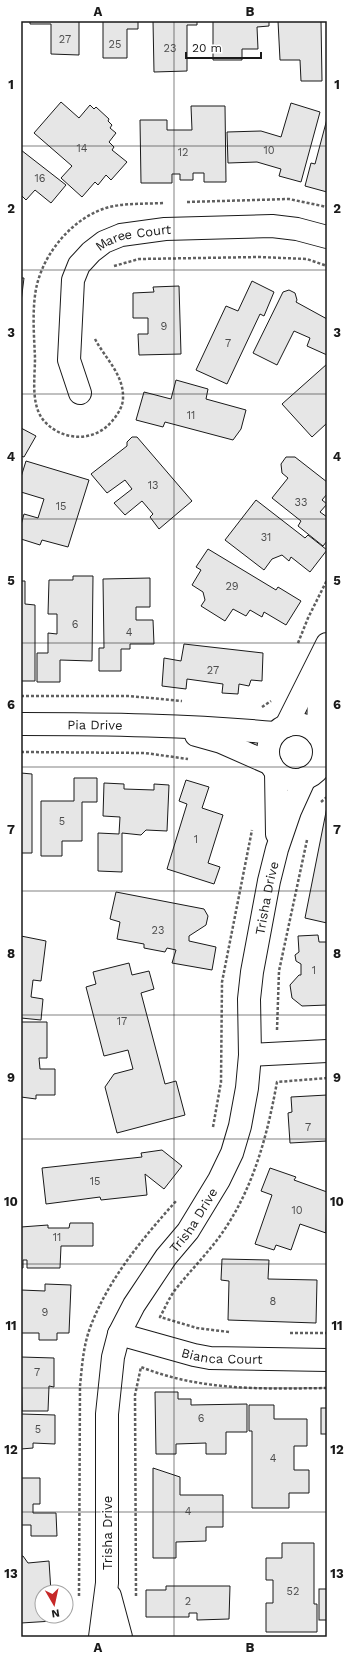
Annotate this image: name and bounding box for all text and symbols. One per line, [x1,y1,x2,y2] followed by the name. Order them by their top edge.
[94,4,103,19] text: A
[246,4,255,19] text: B
[59,33,71,46] house number: 27
[186,34,261,60] scale bar
[109,38,121,51] house number: 25
[192,41,222,55] text: 20 m
[164,42,176,55] house number: 23
[8,77,14,92] text: 1
[334,77,340,92] text: 1
[76,142,88,155] house number: 14
[263,144,275,157] house number: 10
[178,146,188,159] house number: 12
[35,172,46,185] house number: 16
[7,201,15,216] text: 2
[333,201,341,216] text: 2
[92,222,172,254] street label: Maree Court
[161,320,168,333] house number: 9
[7,325,15,340] text: 3
[333,325,341,340] text: 3
[225,337,231,350] house number: 7
[187,409,195,422] house number: 11
[7,449,16,464] text: 4
[333,449,342,464] text: 4
[148,479,158,492] house number: 13
[295,496,307,509] house number: 33
[56,500,66,513] house number: 15
[261,531,271,544] house number: 31
[7,573,15,588] text: 5
[333,573,341,588] text: 5
[225,580,239,593] house number: 29
[72,618,79,631] house number: 6
[126,626,133,639] house number: 4
[207,664,219,677] house number: 27
[7,697,15,712] text: 6
[333,697,341,712] text: 6
[67,717,123,733] street label: Pia Drive
[59,815,65,828] house number: 5
[7,822,15,837] text: 7
[333,822,341,837] text: 7
[194,833,198,846] house number: 1
[252,860,282,936] street label: Trisha Drive
[152,924,164,937] house number: 23
[7,946,15,961] text: 8
[333,946,341,961] text: 8
[312,964,316,977] house number: 1
[117,1015,127,1028] house number: 17
[7,1070,15,1085] text: 9
[333,1070,341,1085] text: 9
[305,1121,311,1134] house number: 7
[90,1175,100,1188] house number: 15
[166,1185,220,1255] street label: Trisha Drive
[4,1194,18,1209] text: 10
[330,1194,344,1209] text: 10
[291,1204,303,1217] house number: 10
[53,1231,61,1244] house number: 11
[270,1295,277,1308] house number: 8
[42,1306,49,1319] house number: 9
[5,1318,17,1333] text: 11
[331,1318,343,1333] text: 11
[180,1345,263,1367] street label: Bianca Court
[34,1366,40,1379] house number: 7
[198,1412,205,1425] house number: 6
[35,1423,41,1436] house number: 5
[4,1442,18,1457] text: 12
[330,1442,344,1457] text: 12
[270,1452,277,1465] house number: 4
[100,1496,115,1570] street label: Trisha Drive
[185,1505,192,1518] house number: 4
[4,1566,18,1581] text: 13
[330,1566,344,1581] text: 13
[34,1584,74,1624] north arrow
[287,1585,299,1598] house number: 52
[185,1595,191,1608] house number: 2
[50,1606,61,1620] text: N
[94,1640,103,1655] text: A
[246,1640,255,1655] text: B

